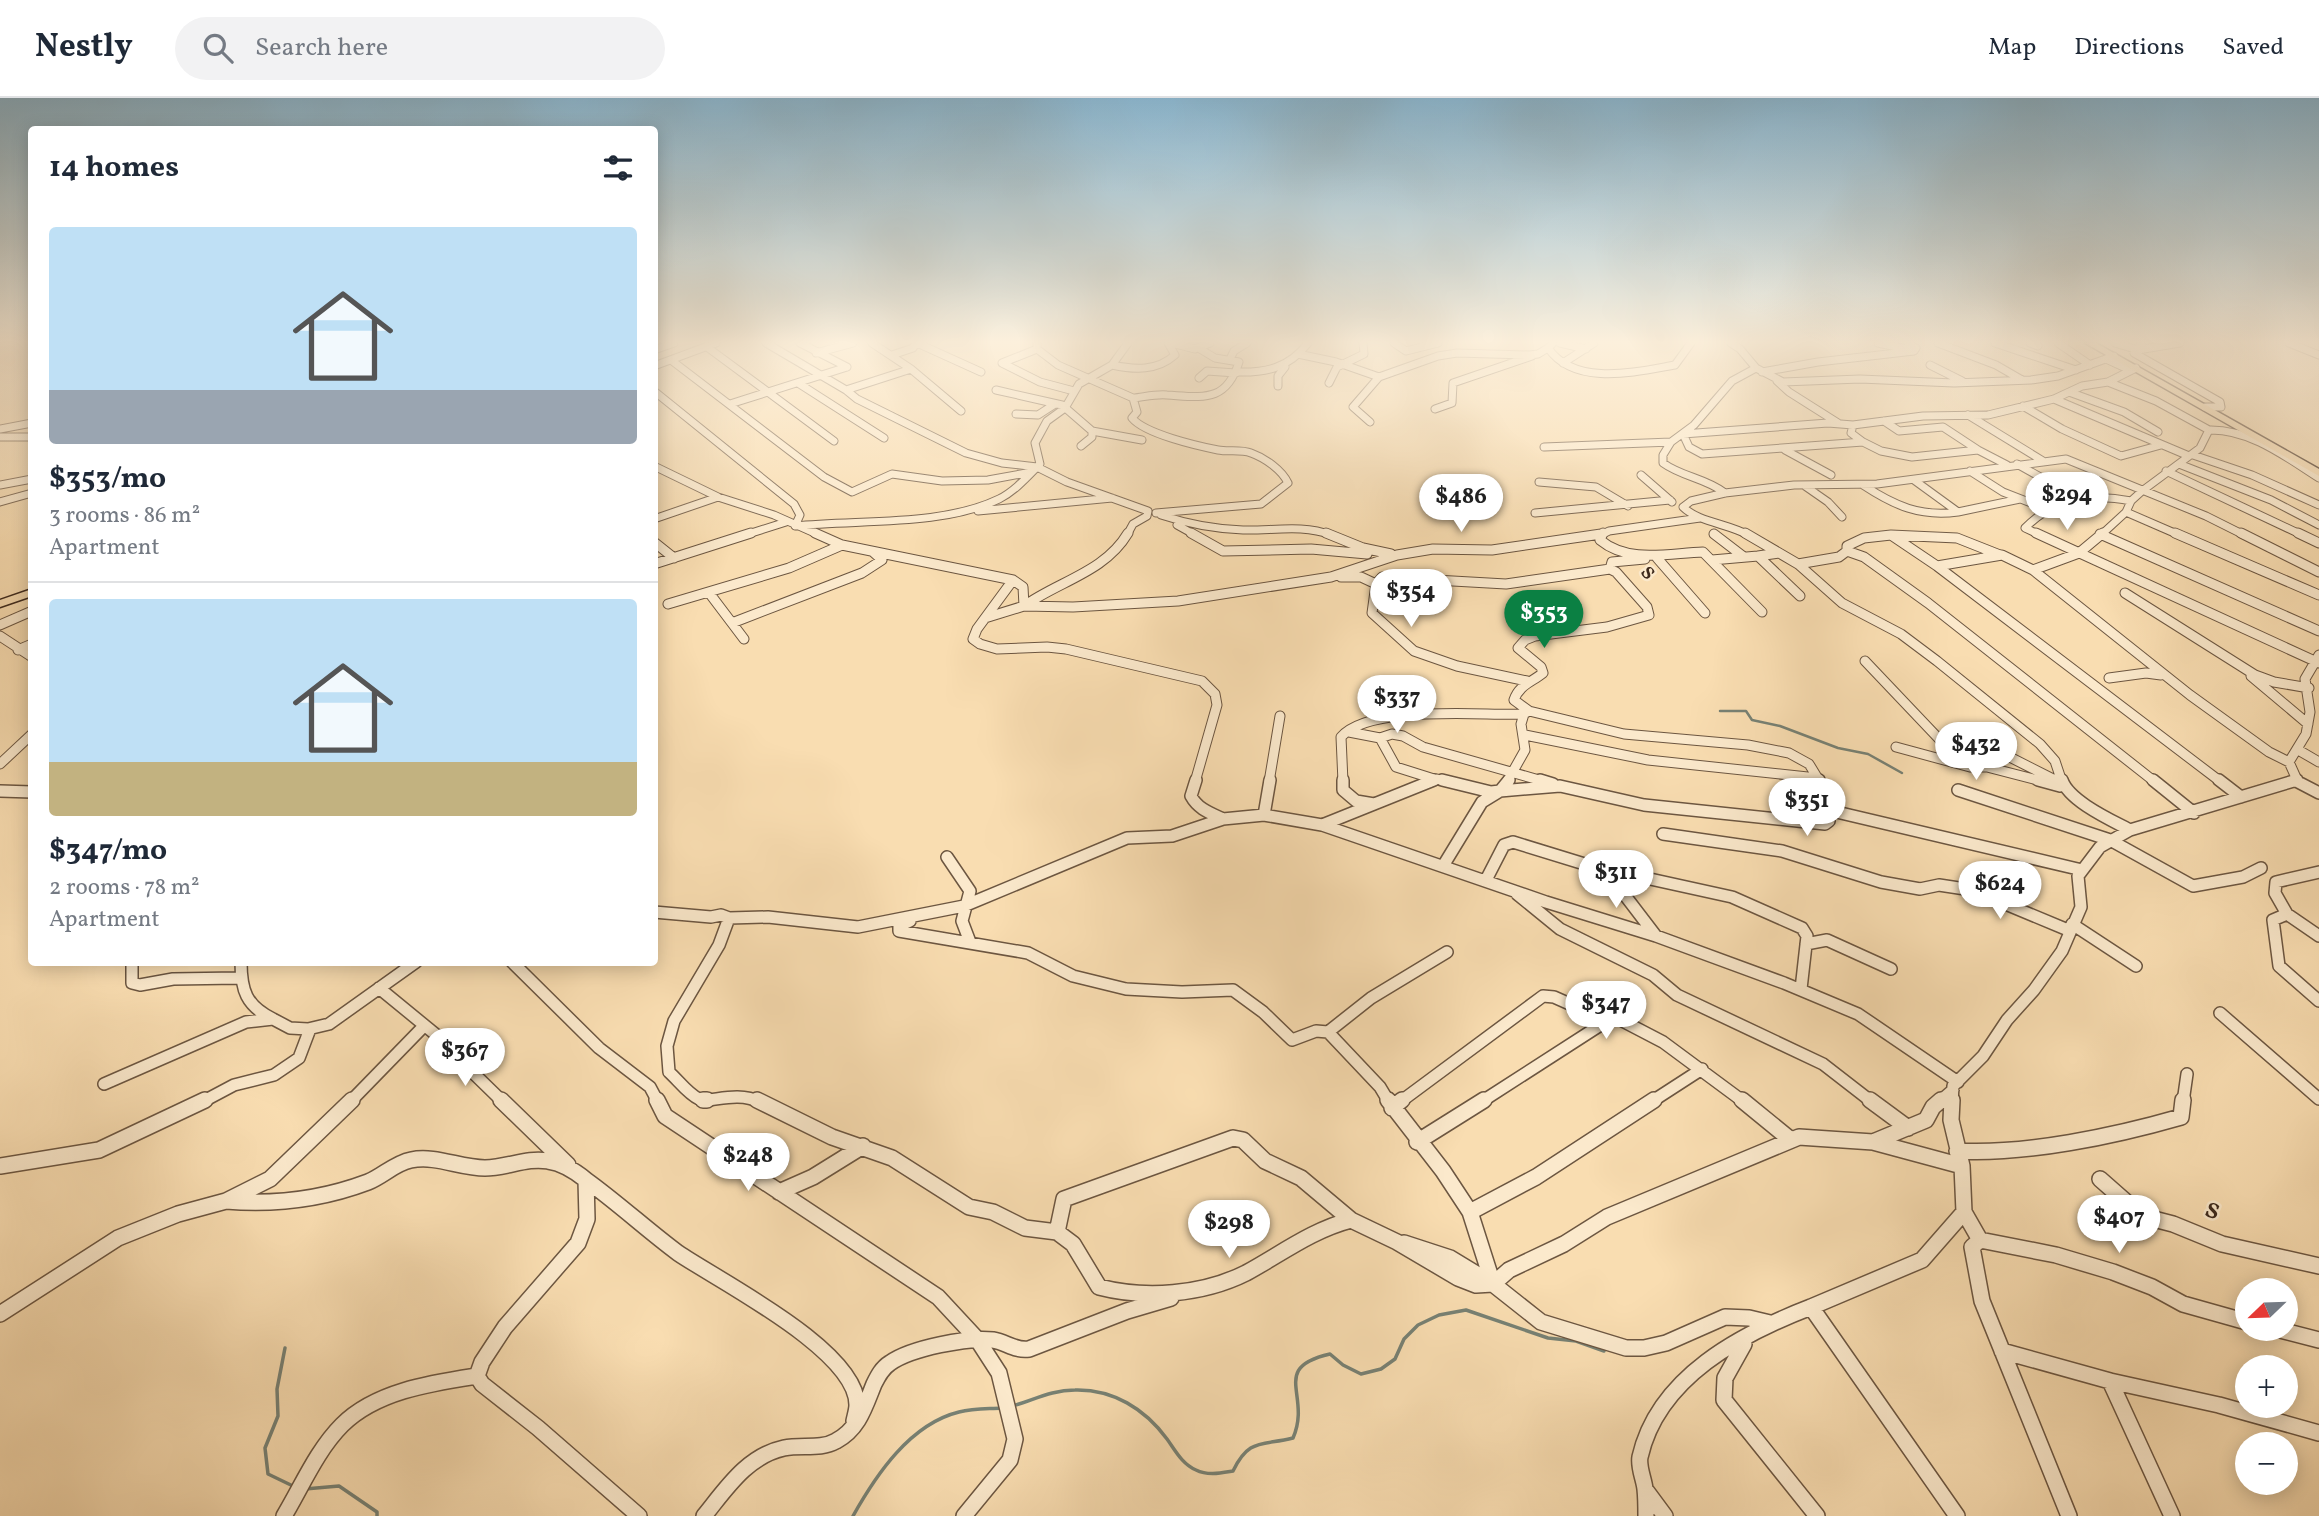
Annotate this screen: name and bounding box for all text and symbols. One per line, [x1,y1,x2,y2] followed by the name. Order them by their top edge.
[175,17,665,80] search box
[35,25,133,71] text: Nestly
[199,29,237,67] icon: search
[255,30,388,66] text: Search here
[1988,31,2036,65] text: Map
[2074,31,2184,65] text: Directions
[2222,31,2284,65] text: Saved
[49,147,179,189] text: 14 homes
[599,149,637,187] icon: filters
[280,273,406,399] icon: home
[49,458,166,500] text: $353/mo
[2026,472,2108,532] pin: $294
[1420,474,1502,534] pin: $486
[2042,479,2092,511] text: $294
[1435,481,1487,513] text: $486
[49,500,200,532] text: 3 rooms · 86 m²
[49,532,160,564] text: Apartment
[1632,556,1666,588] street label: s
[1370,570,1452,629] pin: $354
[1386,576,1436,608] text: $354
[1503,590,1585,650] pin: $353
[1520,597,1568,629] text: $353
[280,645,406,771] icon: home
[1356,676,1438,735] pin: $337
[1373,682,1421,714] text: $337
[1935,722,2017,782] pin: $432
[1951,729,2001,761] text: $432
[1766,778,1848,838] pin: $351
[1785,785,1829,817] text: $351
[49,830,167,872] text: $347/mo
[1575,850,1657,910] pin: $311
[1594,857,1638,889] text: $311
[1959,862,2041,921] pin: $624
[1974,868,2026,900] text: $624
[49,872,200,904] text: 2 rooms · 78 m²
[49,904,160,936] text: Apartment
[1565,982,1647,1041] pin: $347
[1581,988,1631,1020] text: $347
[424,1028,506,1088] pin: $367
[441,1035,489,1067] text: $367
[707,1134,789,1193] pin: $248
[723,1140,773,1172] text: $248
[2199,1187,2227,1233] street label: s
[2078,1196,2160,1255] pin: $407
[1188,1200,1270,1260] pin: $298
[2093,1202,2145,1234] text: $407
[1204,1207,1254,1239] text: $298
[2235,1278,2298,1340] north arrow
[2235,1278,2298,1495] map controls
[2235,1355,2298,1418] button: +
[2235,1432,2298,1495] button: −

